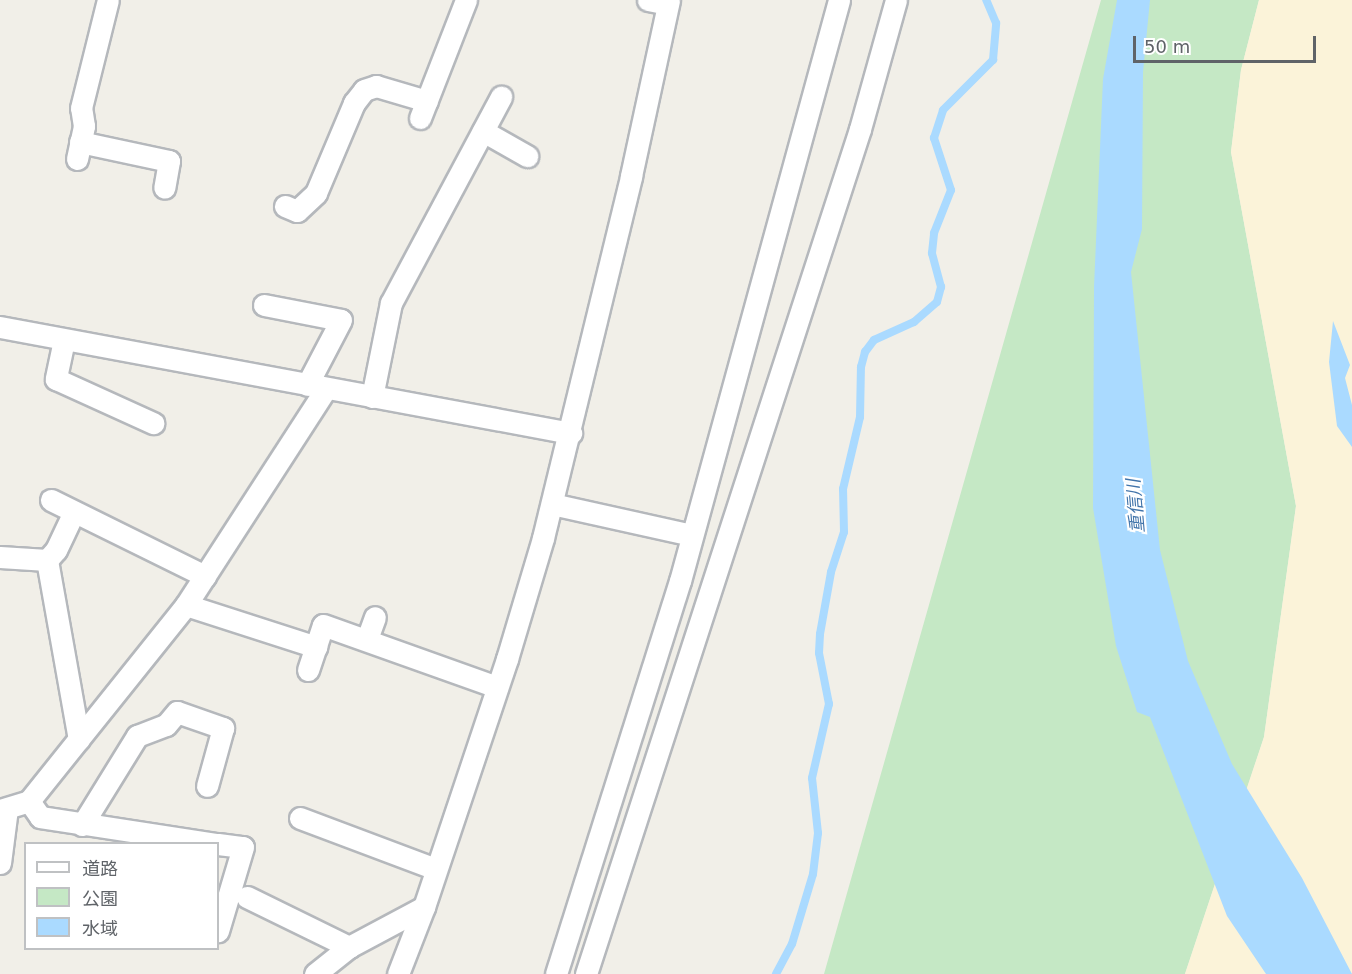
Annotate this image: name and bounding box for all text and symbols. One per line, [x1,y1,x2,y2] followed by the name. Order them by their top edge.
[1136,24,1319,62] scale bar
[1144,36,1190,57] text: 50 m
[1123,478,1149,534] water label: 重信川
[24,842,219,950] legend
[82,858,118,879] text: 道路
[82,888,118,909] text: 公園
[82,918,118,939] text: 水域

